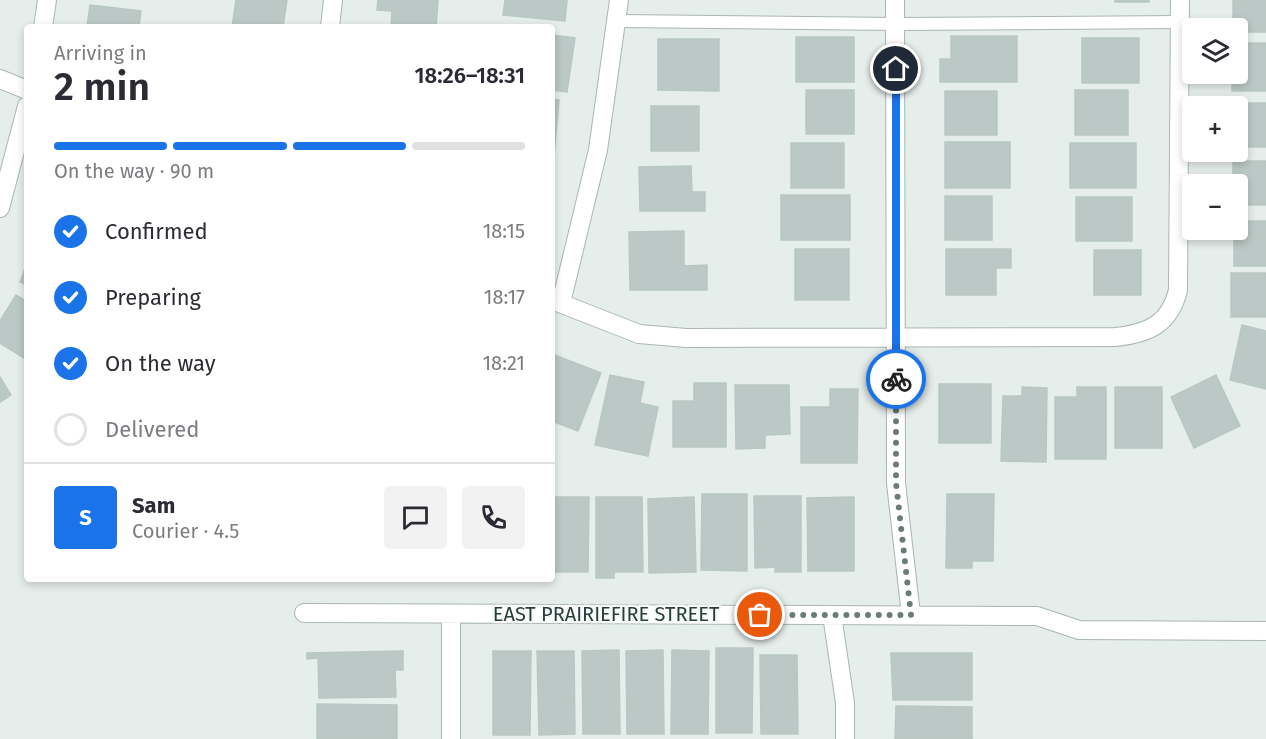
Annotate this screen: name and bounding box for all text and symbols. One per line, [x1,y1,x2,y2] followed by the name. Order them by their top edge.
[1182,18,1248,240] map controls
[1182,18,1248,84] button: layers
[54,41,147,65] text: Arriving in
[870,43,921,94] pin
[879,52,912,85] icon: home
[415,62,525,89] text: 18:26–18:31
[54,64,150,110] text: 2 min
[1182,96,1248,162] button: +
[54,159,214,183] text: On the way · 90 m
[1182,174,1248,240] button: −
[54,215,87,248] icon: check
[105,218,208,245] text: Confirmed
[483,219,525,243] text: 18:15
[54,281,87,314] icon: check
[105,284,201,311] text: Preparing
[484,285,525,309] text: 18:17
[54,347,87,380] icon: check
[866,349,926,409] courier
[105,350,216,377] text: On the way
[482,351,525,375] text: 18:21
[880,363,913,396] icon: bike
[105,416,200,443] text: Delivered
[384,486,447,549] button: chat
[462,486,525,549] button: phone
[132,492,175,519] text: Sam
[79,504,92,531] text: S
[132,519,239,543] text: Courier · 4.5
[734,589,785,640] pin
[743,598,776,631] icon: bag
[493,602,720,626] street label: EAST PRAIRIEFIRE STREET

